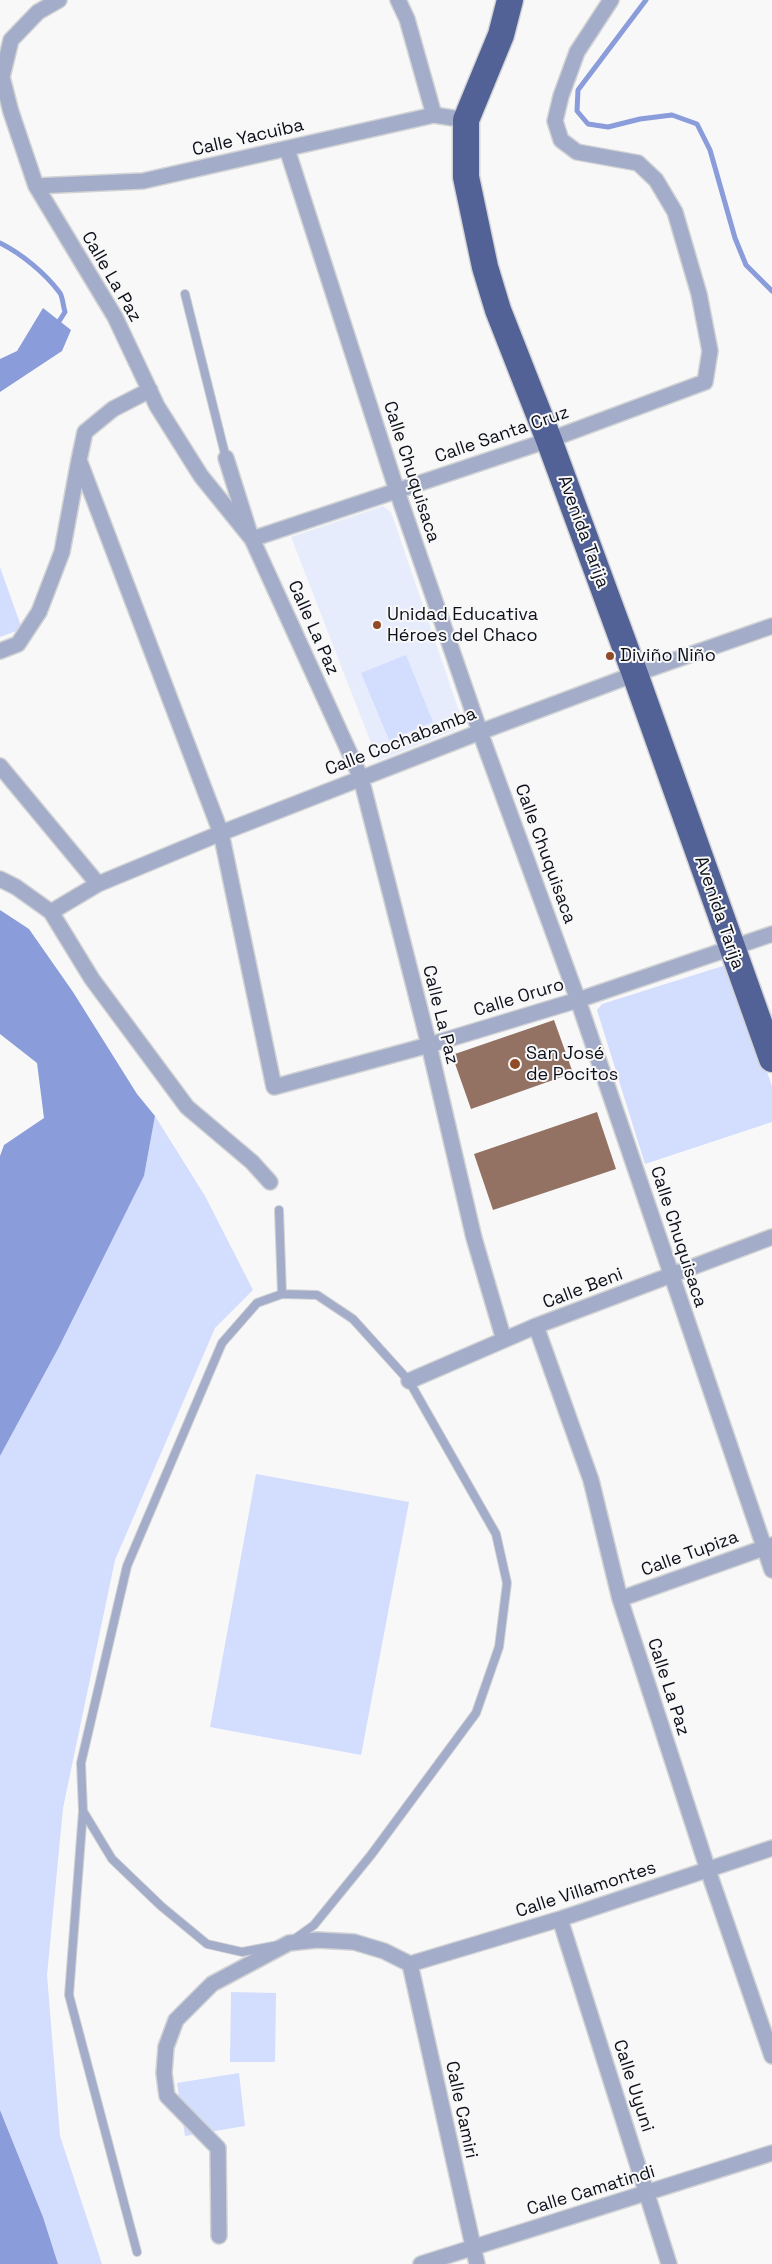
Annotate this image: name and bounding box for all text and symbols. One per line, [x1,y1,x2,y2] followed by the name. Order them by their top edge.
[190,115,306,161] street label: Calle Yacuiba
[76,228,146,326] street label: Calle La Paz
[378,399,444,545] street label: Calle Chuquisaca
[432,402,572,468] street label: Calle Santa Cruz
[553,473,613,591] street label: Avenida Tarija
[283,577,343,679] street label: Calle La Paz
[387,604,538,646] place label: Unidad Educativa Héroes del Chaco
[371,619,383,631] marker: Unidad Educativa Héroes del Chaco
[620,645,716,667] place label: Diviño Niño
[604,650,616,662] marker: Diviño Niño
[322,703,480,781] street label: Calle Cochabamba
[510,781,580,927] street label: Calle Chuquisaca
[690,854,748,972] street label: Avenida Tarija
[417,963,463,1067] street label: Calle La Paz
[471,974,567,1022] street label: Calle Oruro
[526,1043,618,1086] place label: San José de Pocitos
[508,1057,522,1071] marker: San José de Pocitos
[645,1164,711,1310] street label: Calle Chuquisaca
[540,1264,626,1314] street label: Calle Beni
[638,1526,742,1582] street label: Calle Tupiza
[642,1636,694,1738] street label: Calle La Paz
[513,1857,659,1923] street label: Calle Villamontes
[608,2037,658,2135] street label: Calle Uyuni
[440,2059,482,2161] street label: Calle Camiri
[524,2161,658,2221] street label: Calle Camatindi

